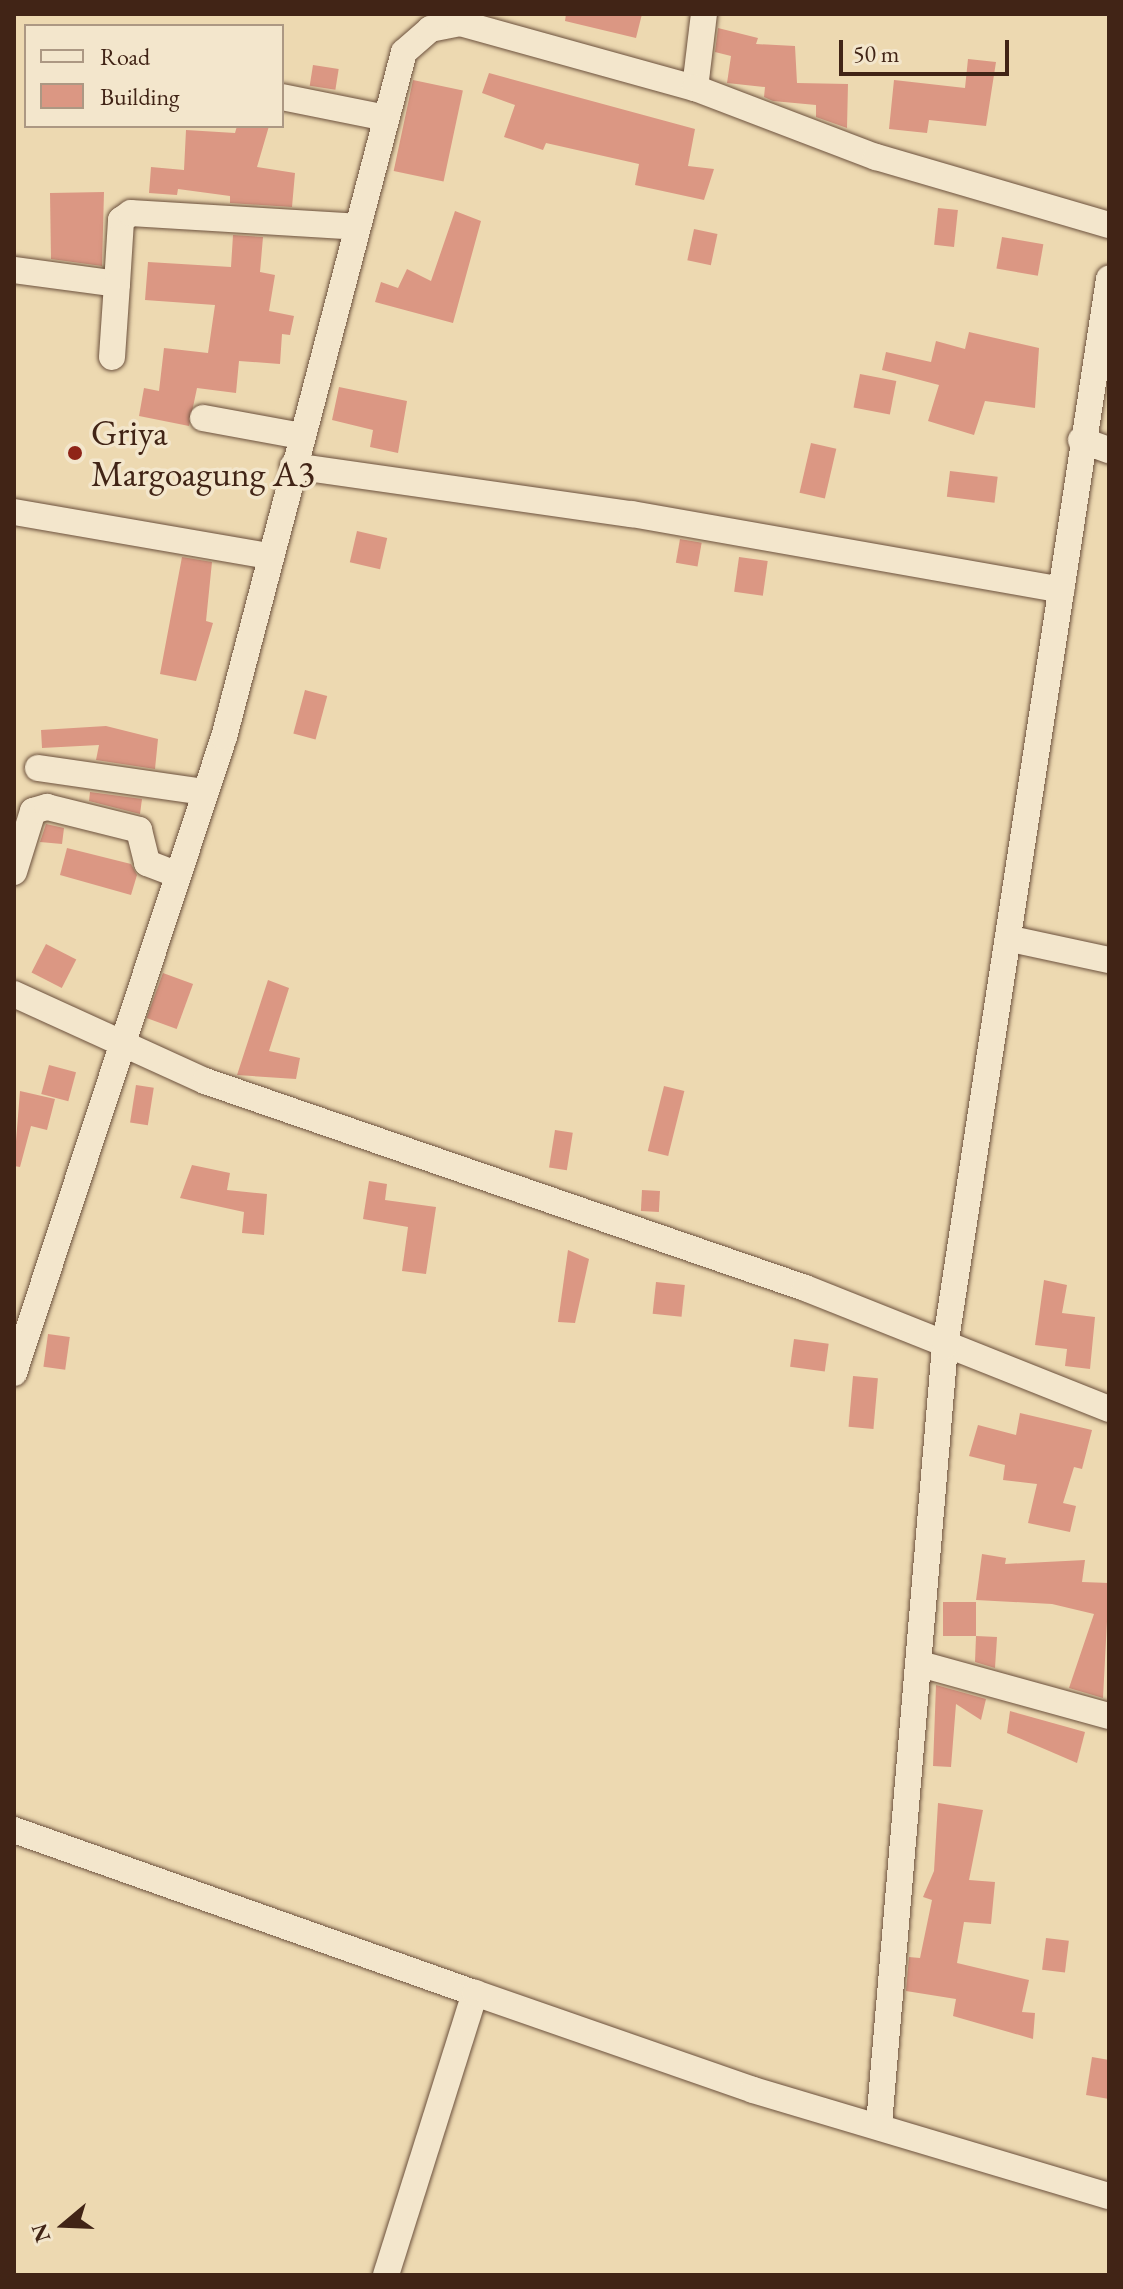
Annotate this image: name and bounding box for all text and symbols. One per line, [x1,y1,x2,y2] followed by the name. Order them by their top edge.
[24,24,284,128] legend
[843,24,1013,74] scale bar
[853,38,900,69] text: 50 m
[100,41,150,72] text: Road
[100,81,180,112] text: Building
[91,410,315,495] place label: Griya Margoagung A3
[66,444,84,462] marker: Griya Margoagung A3
[24,2185,104,2265] north arrow
[24,2220,57,2246] text: N

